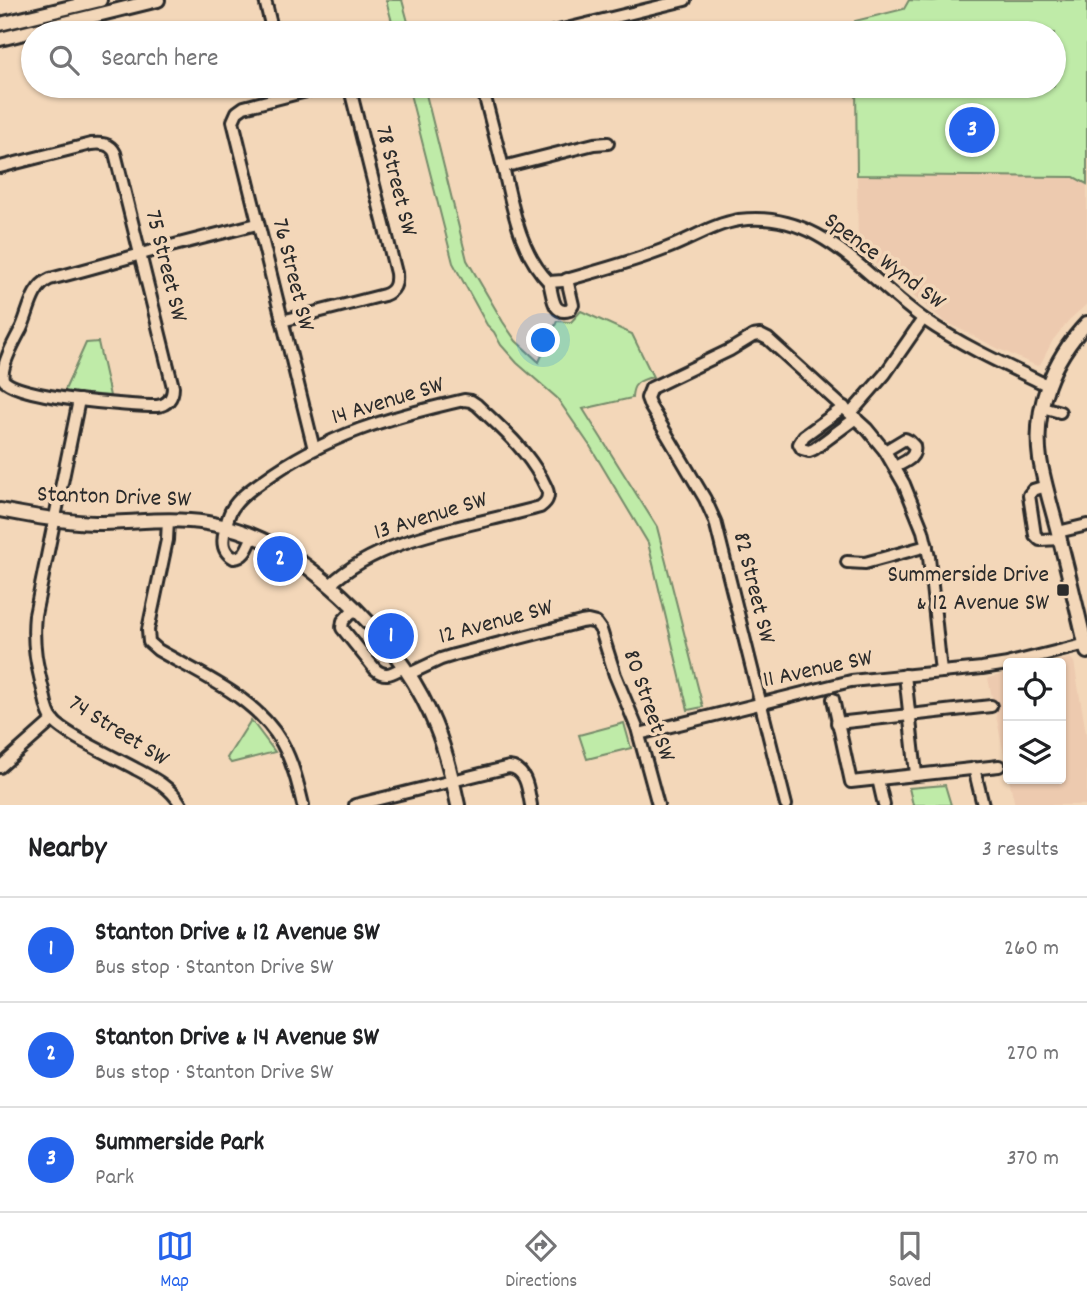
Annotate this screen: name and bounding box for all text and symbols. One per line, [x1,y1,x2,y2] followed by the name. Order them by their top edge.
[21,21,1066,98] search box
[45,41,83,79] icon: search
[101,41,219,78] text: Search here
[949,104,995,156] pin: 3
[365,122,425,240] street label: 78 Street SW
[816,205,952,319] street label: Spence Wynd SW
[135,207,195,326] street label: 75 Street SW
[262,215,322,335] street label: 76 Street SW
[526,323,560,357] your location
[327,369,449,435] street label: 14 Avenue SW
[36,478,192,518] street label: Stanton Drive SW
[370,484,492,550] street label: 13 Avenue SW
[723,529,783,648] street label: 82 Street SW
[257,533,303,585] pin: 2
[888,559,1049,621] place label: Summerside Drive & 12 Avenue SW
[1055,582,1071,598] marker: Summerside Drive & 12 Avenue SW
[435,591,557,655] street label: 12 Avenue SW
[368,610,414,662] pin: 1
[760,642,876,698] street label: 11 Avenue SW
[613,645,683,767] street label: 80 Street SW
[1003,658,1066,784] map controls
[1003,658,1066,721] button: locate
[61,688,175,776] street label: 74 Street SW
[1003,721,1066,784] button: layers
[28,829,106,872] text: Nearby
[982,834,1059,867] text: 3 results
[95,915,379,952] text: Stanton Drive & 12 Avenue SW
[48,933,54,966] text: 1
[1004,933,1059,966] text: 260 m
[95,952,333,985] text: Bus stop · Stanton Drive SW
[95,1020,379,1057] text: Stanton Drive & 14 Avenue SW
[46,1038,56,1071] text: 2
[1007,1038,1059,1071] text: 270 m
[95,1057,333,1090] text: Bus stop · Stanton Drive SW
[95,1125,264,1162] text: Summerside Park
[46,1143,56,1176] text: 3
[1006,1143,1059,1176] text: 370 m
[95,1162,134,1195] text: Park
[156,1227,194,1296] tab: Map
[505,1227,577,1296] tab: Directions
[889,1227,931,1296] tab: Saved

